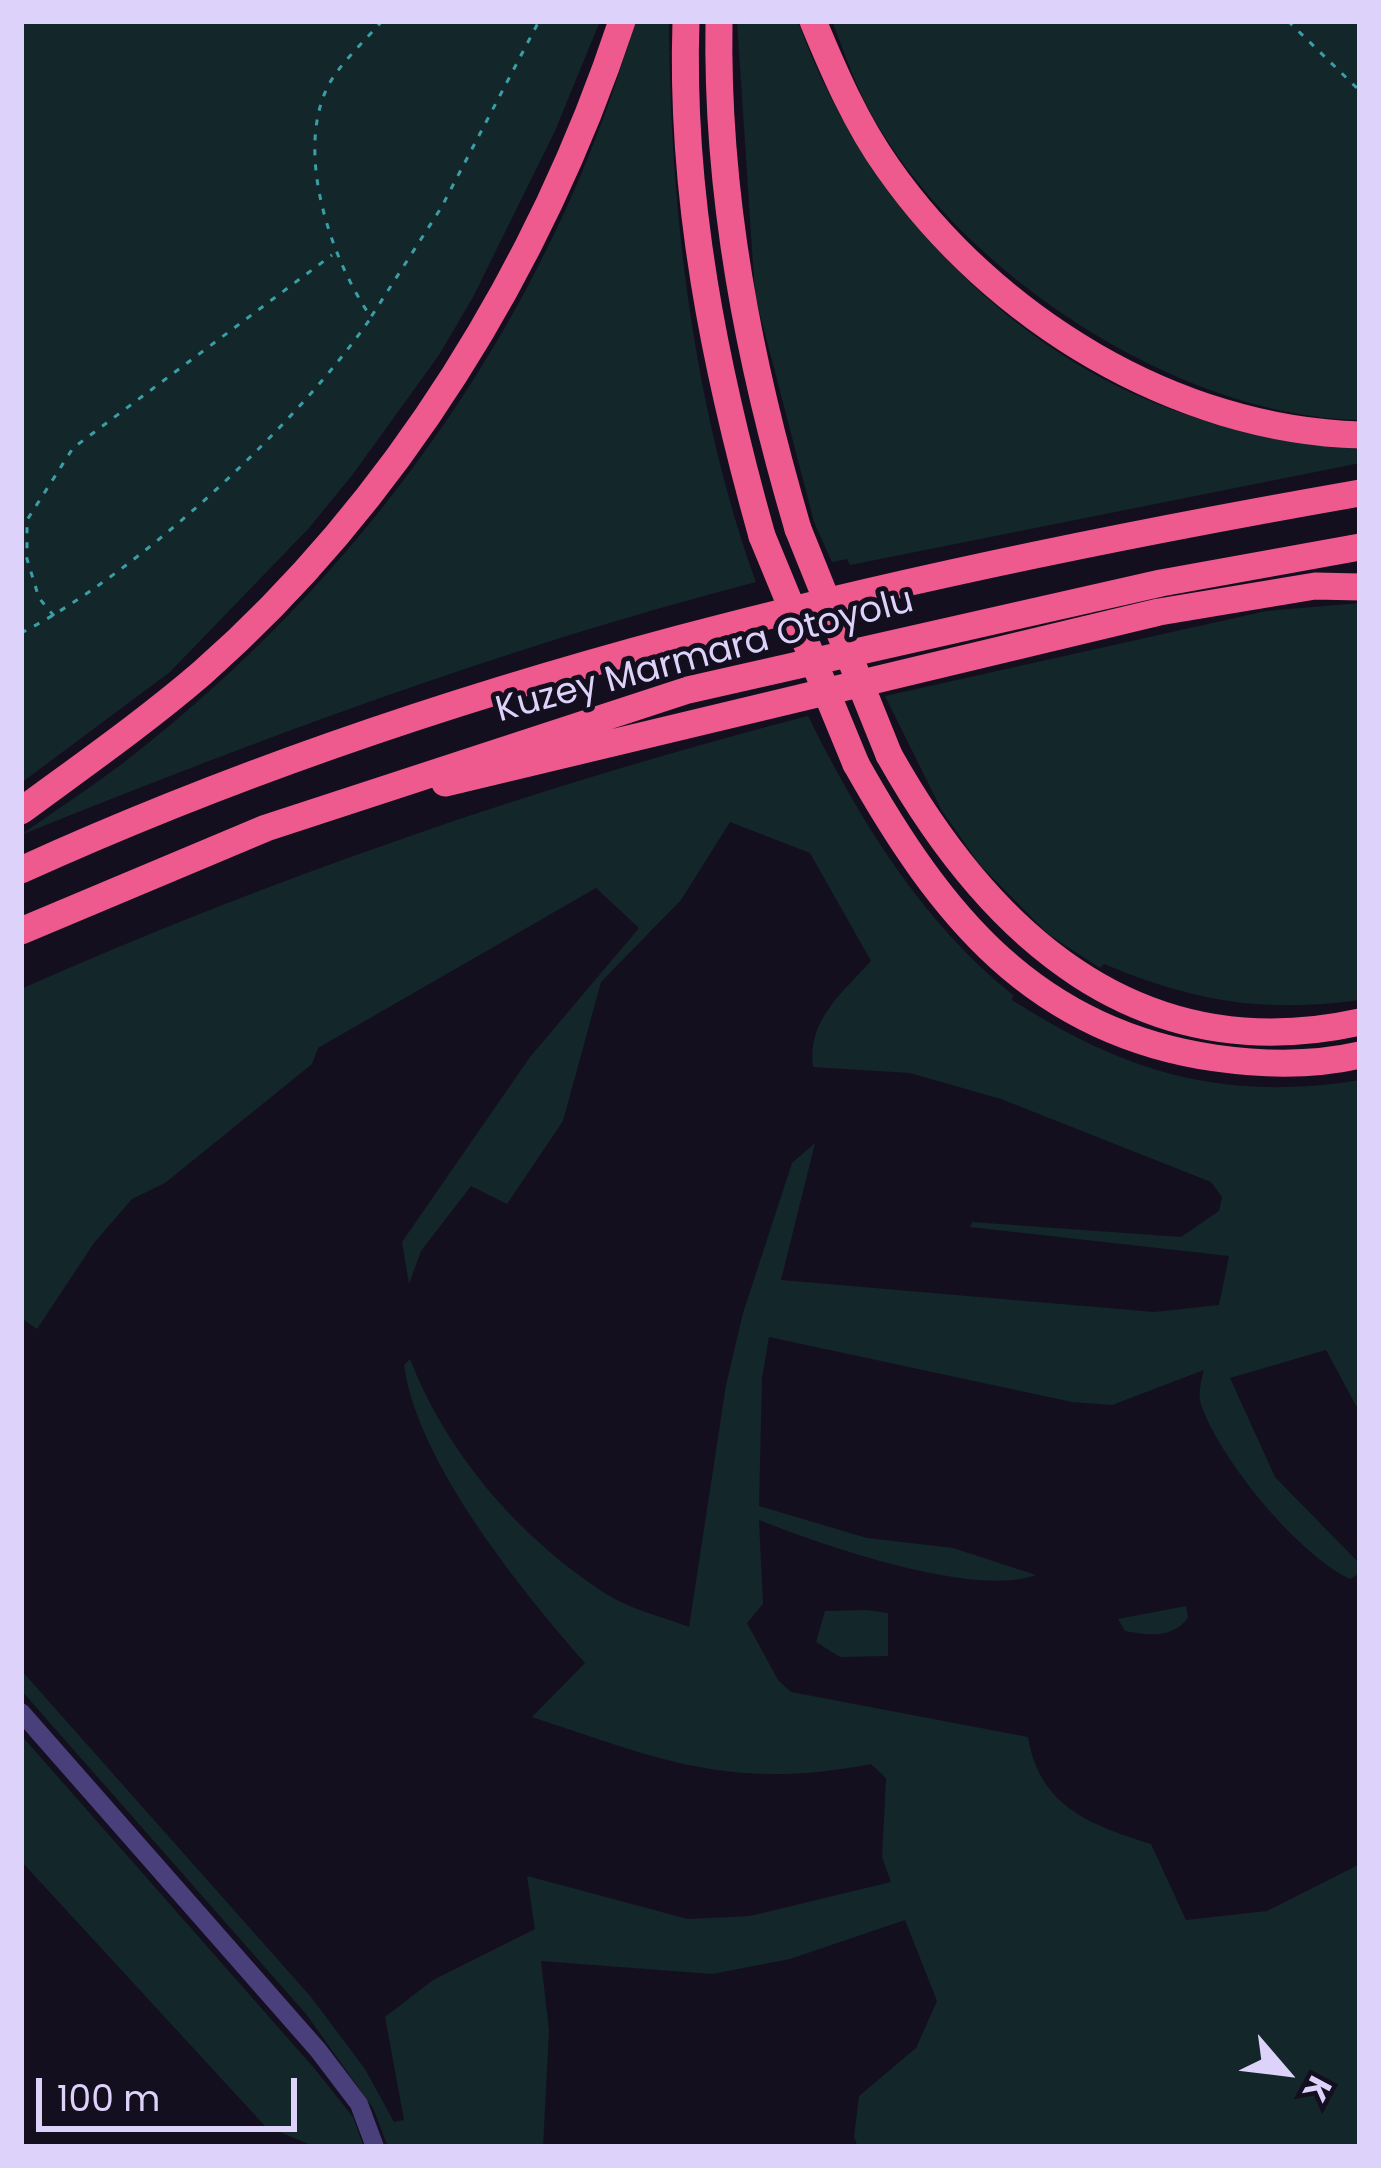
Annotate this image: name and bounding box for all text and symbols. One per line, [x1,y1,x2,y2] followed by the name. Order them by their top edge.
[492,580,918,734] street label: Kuzey Marmara Otoyolu
[1225,2012,1345,2132] north arrow
[42,2054,303,2128] scale bar
[1291,2068,1343,2110] text: K
[57,2073,160,2124] text: 100 m

